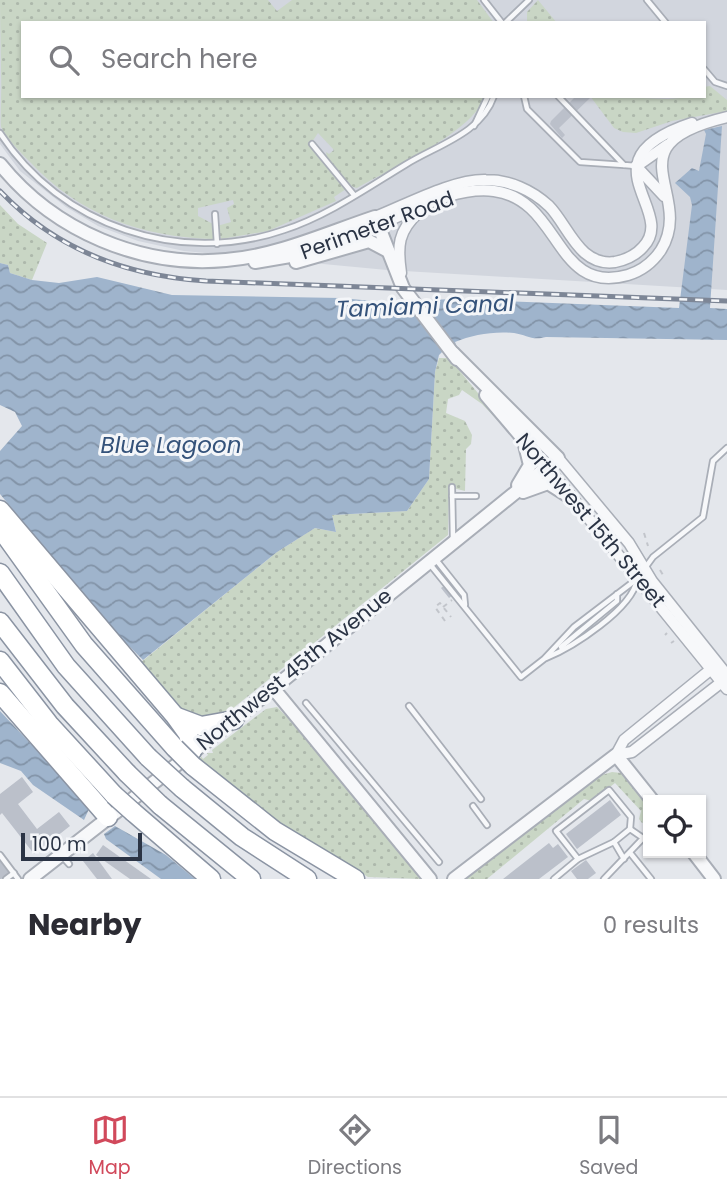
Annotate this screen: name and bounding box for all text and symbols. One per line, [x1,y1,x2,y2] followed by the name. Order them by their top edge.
[21,21,706,98] search box
[45,41,83,79] icon: search
[101,41,258,77] text: Search here
[296,184,458,266] street label: Perimeter Road
[335,287,515,325] water label: Tamiami Canal
[509,427,673,613] street label: Northwest 15th Street
[101,429,241,461] water label: Blue Lagoon
[190,581,398,757] street label: Northwest 45th Avenue
[643,795,706,858] map controls
[643,795,706,858] button: locate
[21,830,142,862] scale bar
[32,831,87,858] text: 100 m
[28,903,142,946] text: Nearby
[603,909,699,941] text: 0 results
[89,1111,131,1182] tab: Map
[308,1111,402,1182] tab: Directions
[579,1111,638,1182] tab: Saved

